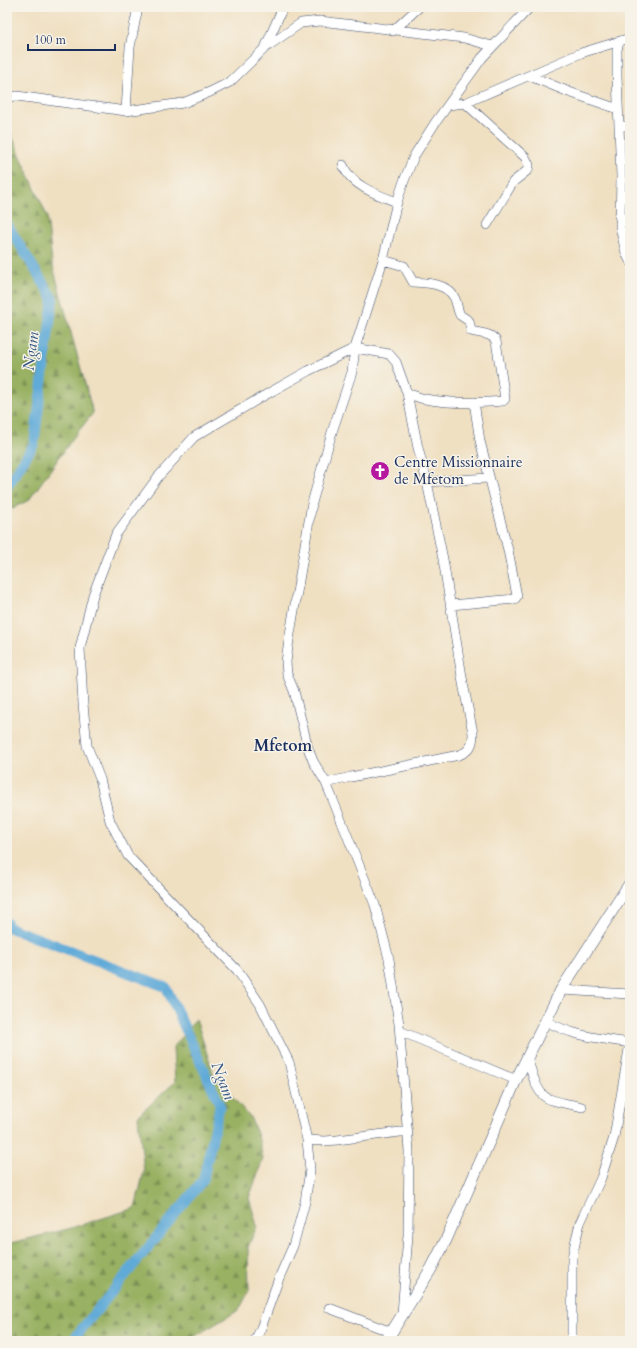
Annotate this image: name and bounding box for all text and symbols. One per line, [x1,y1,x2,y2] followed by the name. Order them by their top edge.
[28,26,115,52] scale bar
[34,32,67,48] text: 100 m
[18,330,44,372] water label: Ngam
[394,452,523,489] place label: Centre Missionnaire de Mfetom
[369,460,391,482] church icon: Centre Missionnaire de Mfetom
[254,735,313,757] district label: Mfetom
[206,1059,240,1103] water label: Ngam

